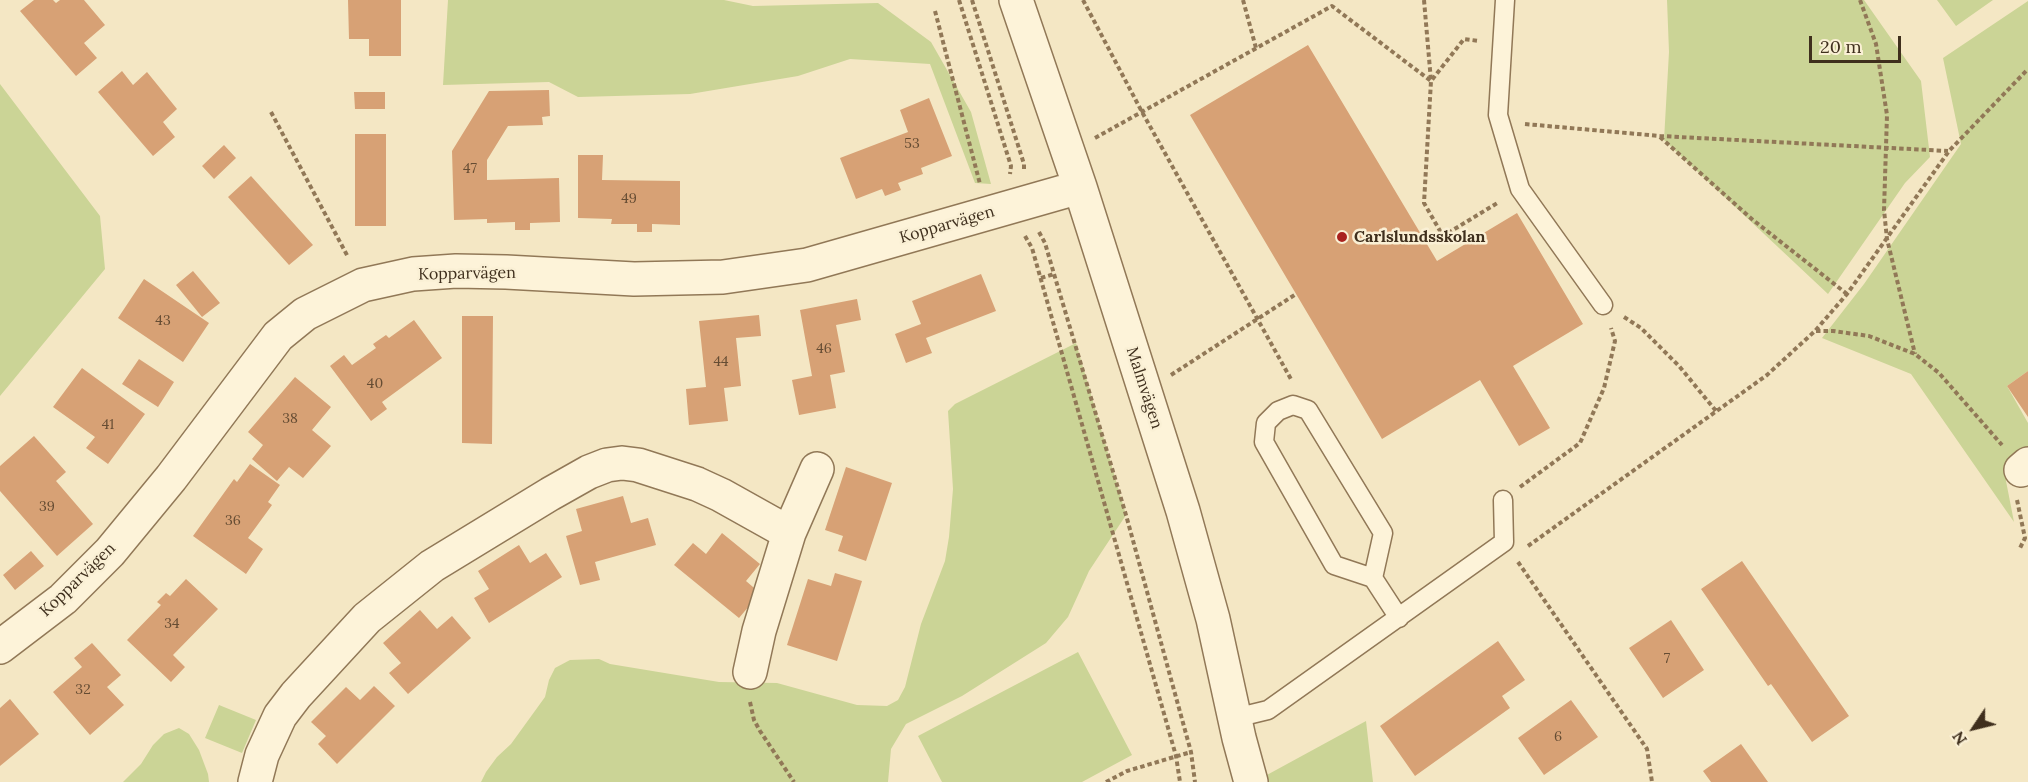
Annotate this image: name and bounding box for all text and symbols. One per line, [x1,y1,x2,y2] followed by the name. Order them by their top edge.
[1812,24,1904,62] scale bar
[1820,35,1862,58] text: 20 m
[904,136,920,152] house number: 53
[463,161,477,177] house number: 47
[621,191,637,207] house number: 49
[897,202,997,248] street label: Kopparvägen
[1354,227,1486,247] place label: Carlslundsskolan
[1335,230,1349,244] marker: Carlslundsskolan
[418,264,516,284] street label: Kopparvägen
[155,313,171,329] house number: 43
[816,341,832,357] house number: 46
[1122,345,1166,431] street label: Malmvägen
[713,354,729,370] house number: 44
[367,376,383,392] house number: 40
[282,411,298,427] house number: 38
[102,417,114,433] house number: 41
[39,499,55,515] house number: 39
[225,513,241,529] house number: 36
[36,539,120,621] street label: Kopparvägen
[164,616,180,632] house number: 34
[1664,651,1670,667] house number: 7
[75,682,91,698] house number: 32
[1944,698,2004,758] north arrow
[1948,728,1971,749] text: N
[1554,729,1562,745] house number: 6

